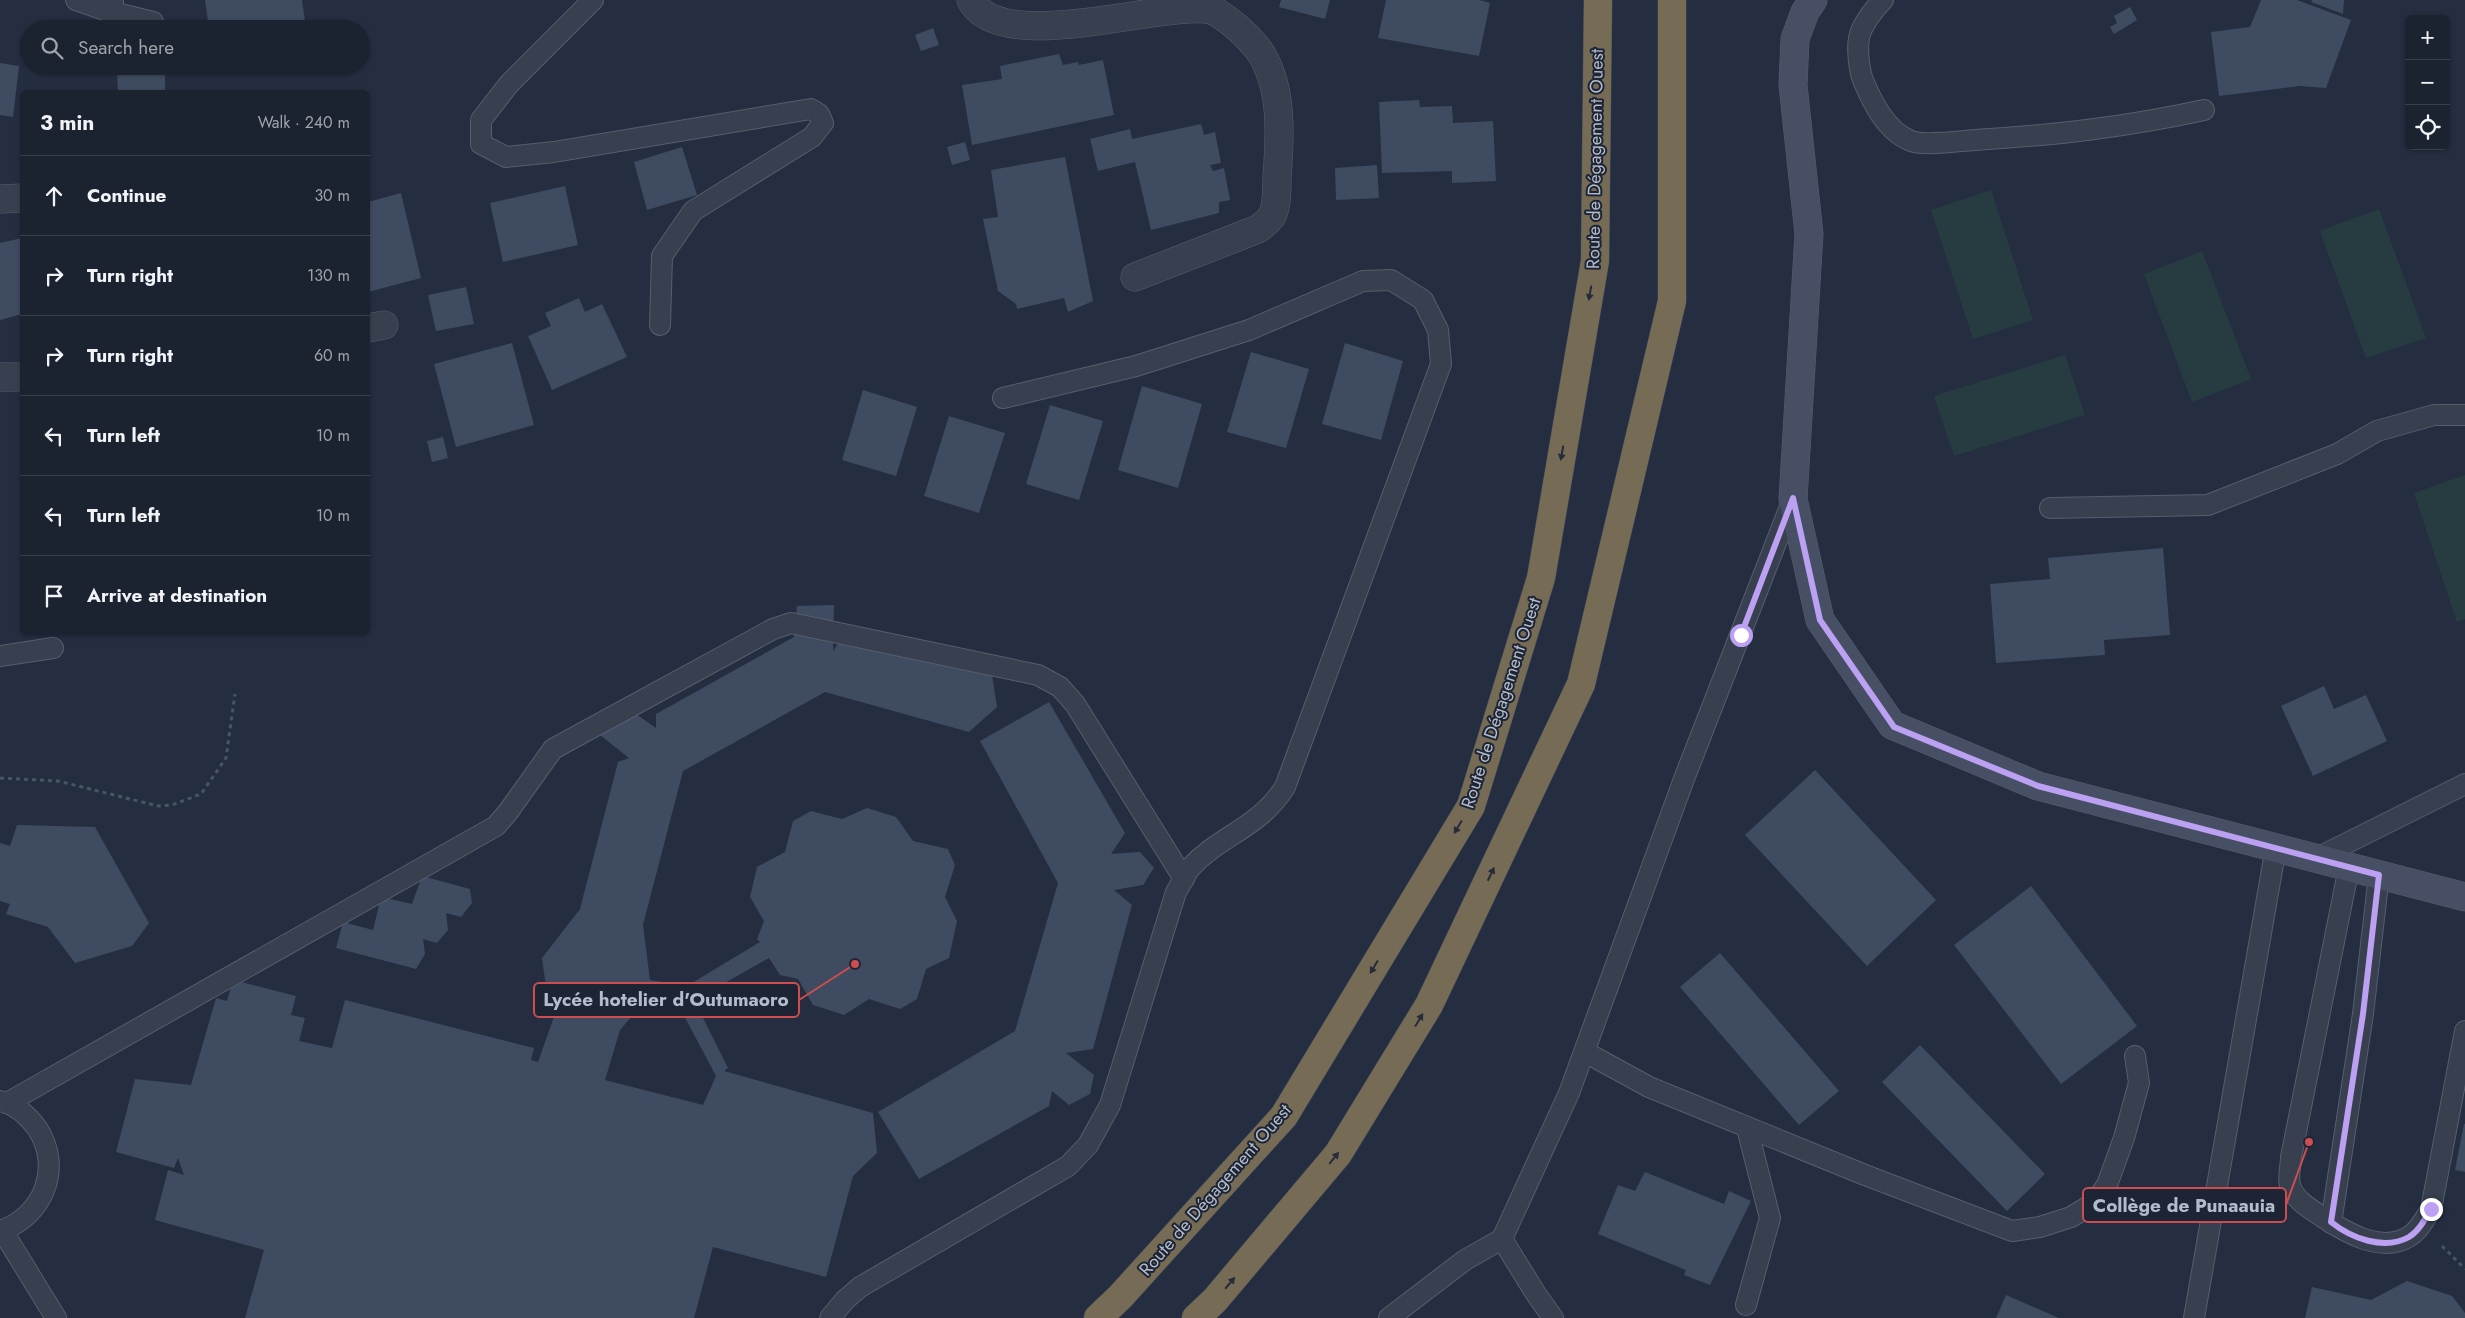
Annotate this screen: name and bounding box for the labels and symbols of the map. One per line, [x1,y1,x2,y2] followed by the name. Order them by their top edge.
[1580,48,1610,269] street label: Route de Dégagement Ouest
[1585,286,1593,302] one-way arrow
[1558,446,1566,462] one-way arrow
[1455,594,1548,812] street label: Route de Dégagement Ouest
[1730,624,1753,647] route start
[1453,821,1462,834] one-way arrow
[1487,867,1495,881] one-way arrow
[1369,960,1378,973] one-way arrow
[534,983,799,1017] callout: Lycée hotelier d'Outumaoro
[543,986,789,1013] text: Lycée hotelier d'Outumaoro
[1415,1013,1424,1027] one-way arrow
[1133,1098,1297,1282] street label: Route de Dégagement Ouest
[1329,1152,1340,1165] one-way arrow
[2083,1188,2286,1222] callout: Collège de Punaauia
[2093,1192,2275,1219] text: Collège de Punaauia
[2420,1198,2443,1221] route end
[1224,1276,1235,1289] one-way arrow

